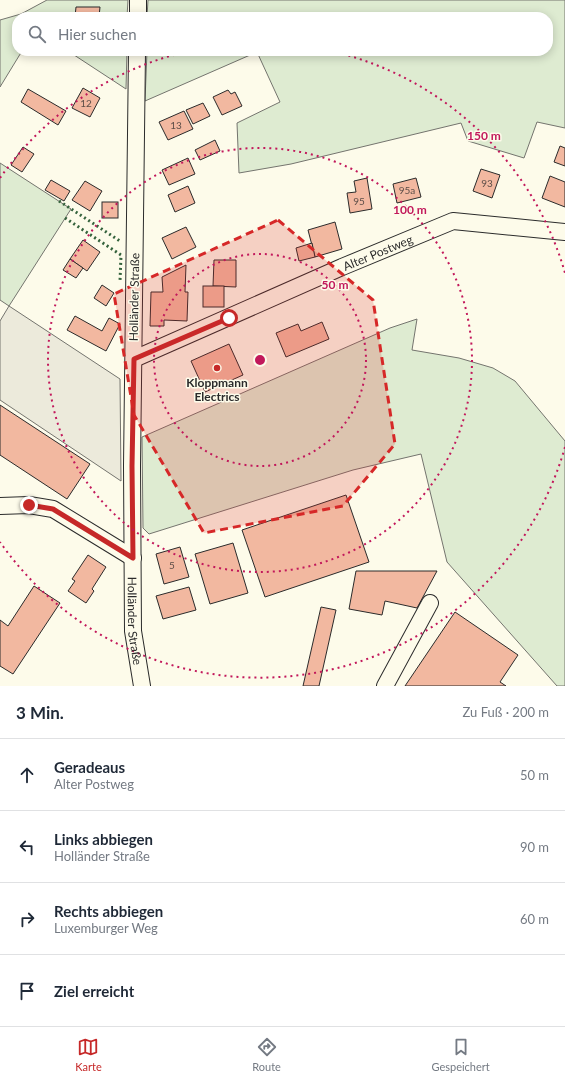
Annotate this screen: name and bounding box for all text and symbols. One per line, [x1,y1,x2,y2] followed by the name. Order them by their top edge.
[12,12,553,56] search box
[26,23,48,45] icon: search
[58,25,137,43] text: Hier suchen
[80,97,92,109] house number: 12
[170,119,182,131] house number: 13
[467,128,501,143] text: 150 m
[481,177,493,189] house number: 93
[399,184,415,196] house number: 95a
[353,195,365,207] house number: 95
[393,202,427,217] text: 100 m
[341,231,415,273] street label: Alter Postweg
[126,253,142,341] street label: Holländer Straße
[322,277,348,292] text: 50 m
[220,309,238,327] route start
[253,353,267,367] centre of rings
[212,363,222,373] marker: Kloppmann Electrics
[186,375,248,404] place label: Kloppmann Electrics
[20,496,38,514] route end
[169,559,175,571] house number: 5
[125,577,146,666] street label: Holländer Straße
[16,702,64,723] text: 3 Min.
[463,704,549,720] text: Zu Fuß · 200 m
[54,758,125,776] text: Geradeaus
[16,764,38,786] icon: ahead
[520,767,549,783] text: 50 m
[54,776,134,792] text: Alter Postweg
[54,830,153,848] text: Links abbiegen
[16,836,38,858] icon: left
[520,839,549,855] text: 90 m
[54,848,150,864] text: Holländer Straße
[54,902,163,920] text: Rechts abbiegen
[16,908,38,930] icon: right
[520,911,549,927] text: 60 m
[54,920,158,936] text: Luxemburger Weg
[16,980,38,1002] icon: arrive
[54,982,134,1000] text: Ziel erreicht
[75,1036,102,1073] tab: Karte
[252,1036,281,1073] tab: Route
[431,1036,490,1073] tab: Gespeichert

